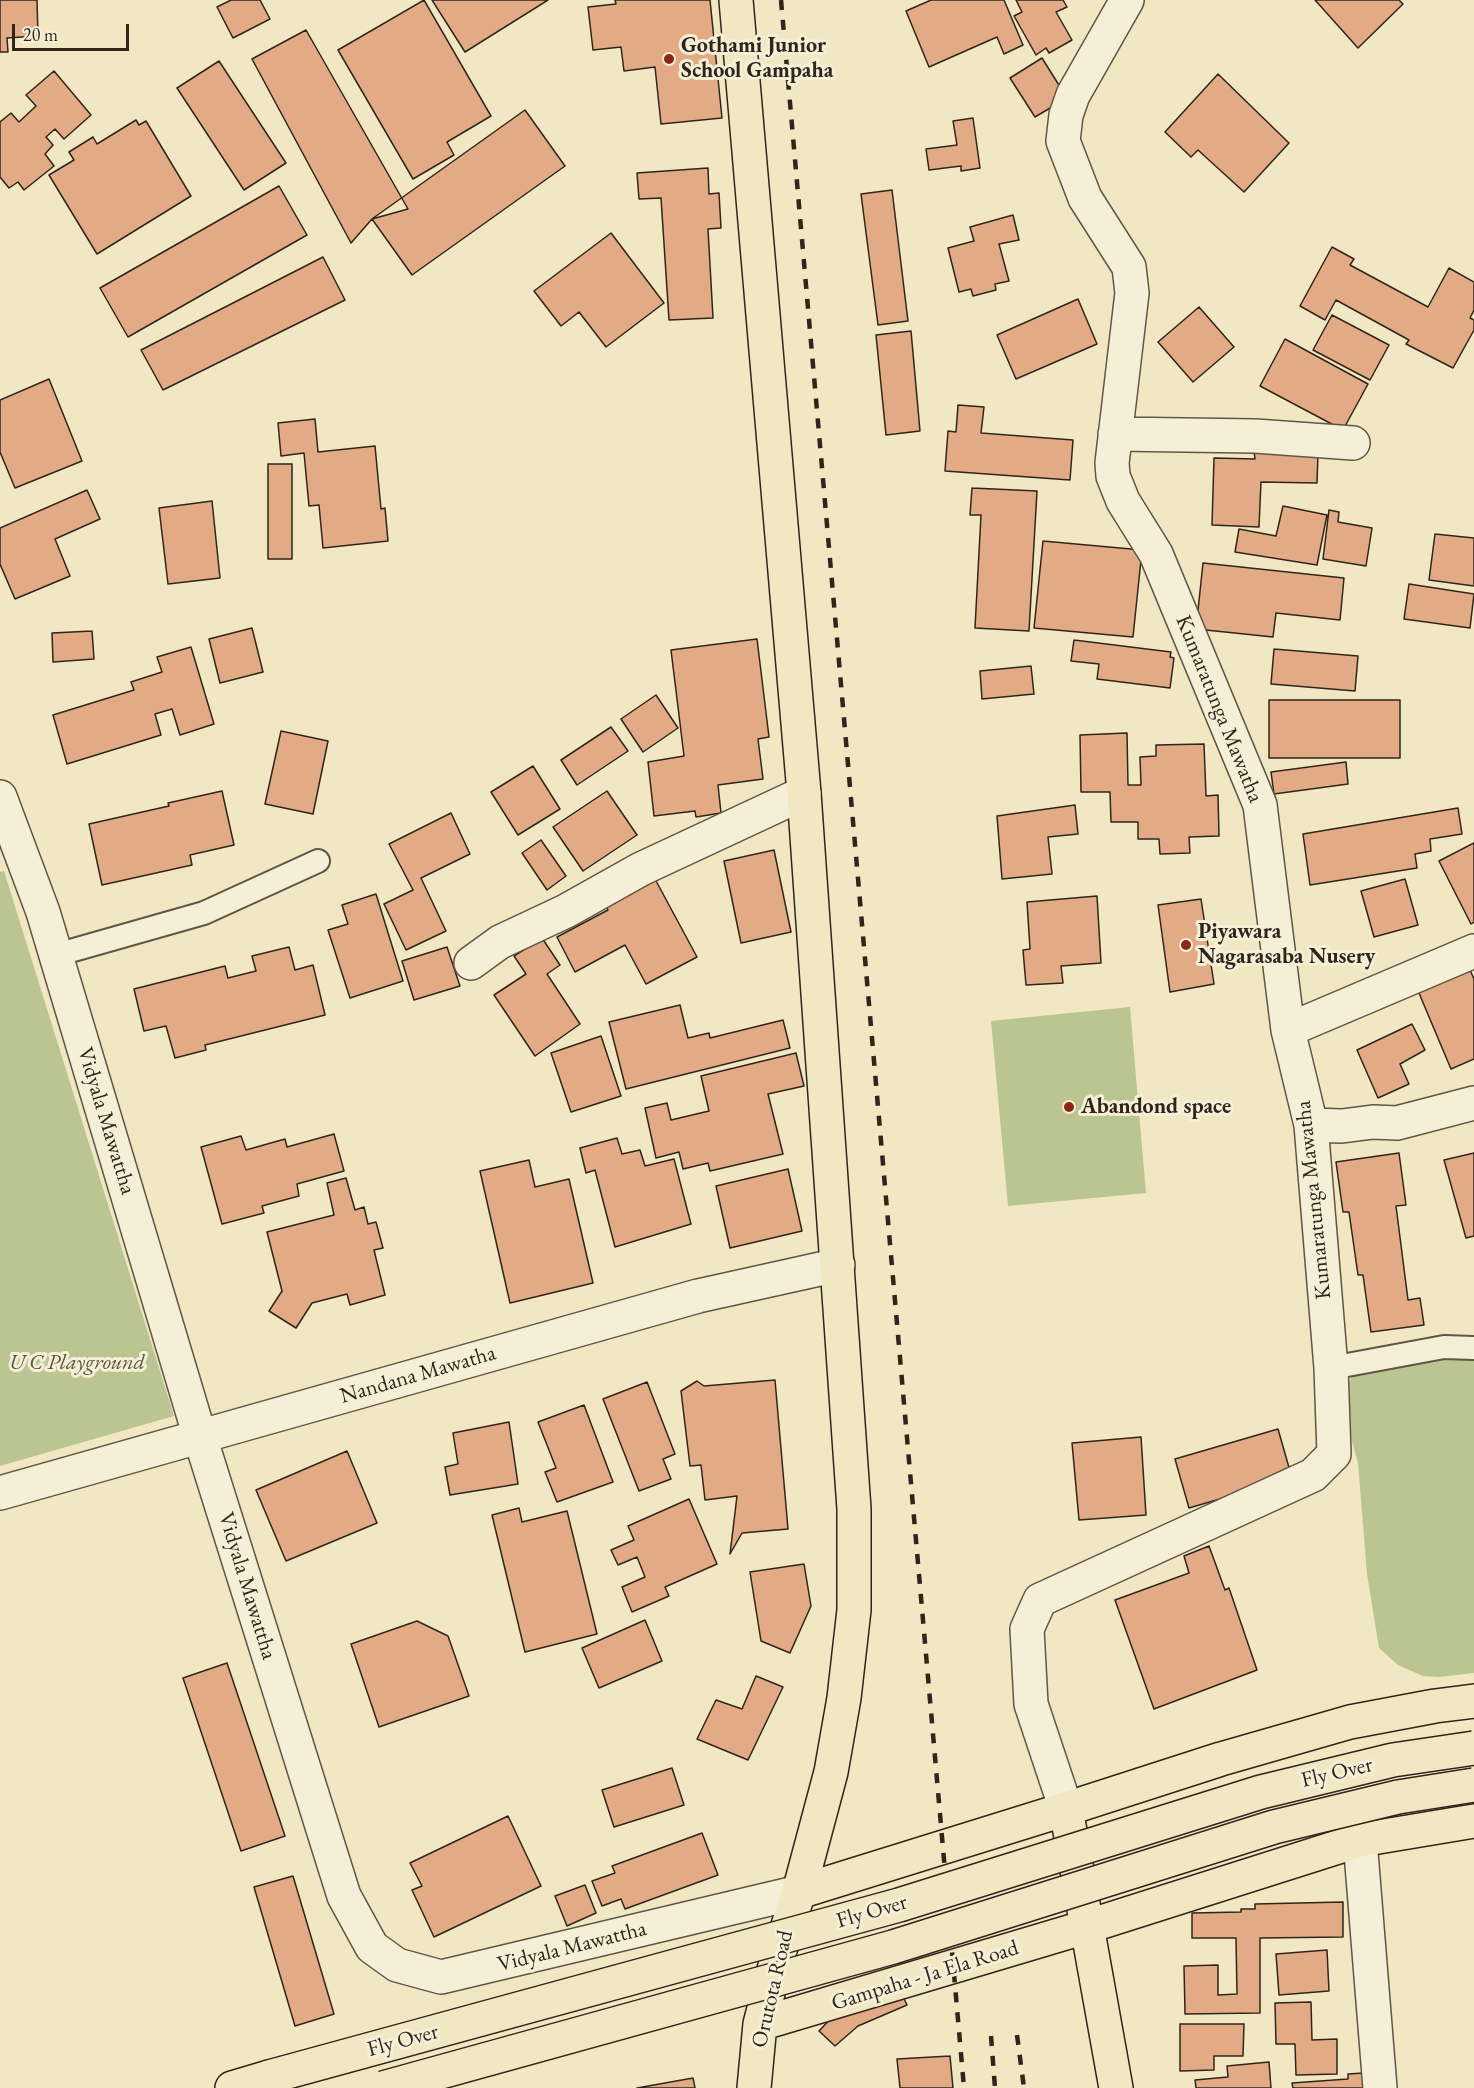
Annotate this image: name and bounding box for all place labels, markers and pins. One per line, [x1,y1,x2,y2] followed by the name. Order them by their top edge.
[681,33,833,84] place label: Gothami Junior School Gampaha
[662,52,676,66] marker: Gothami Junior School Gampaha
[1198,919,1375,970] place label: Piyawara Nagarasaba Nusery
[1179,938,1193,952] marker: Piyawara Nagarasaba Nusery
[1081,1094,1231,1120] place label: Abandond space
[1062,1100,1076,1114] marker: Abandond space

